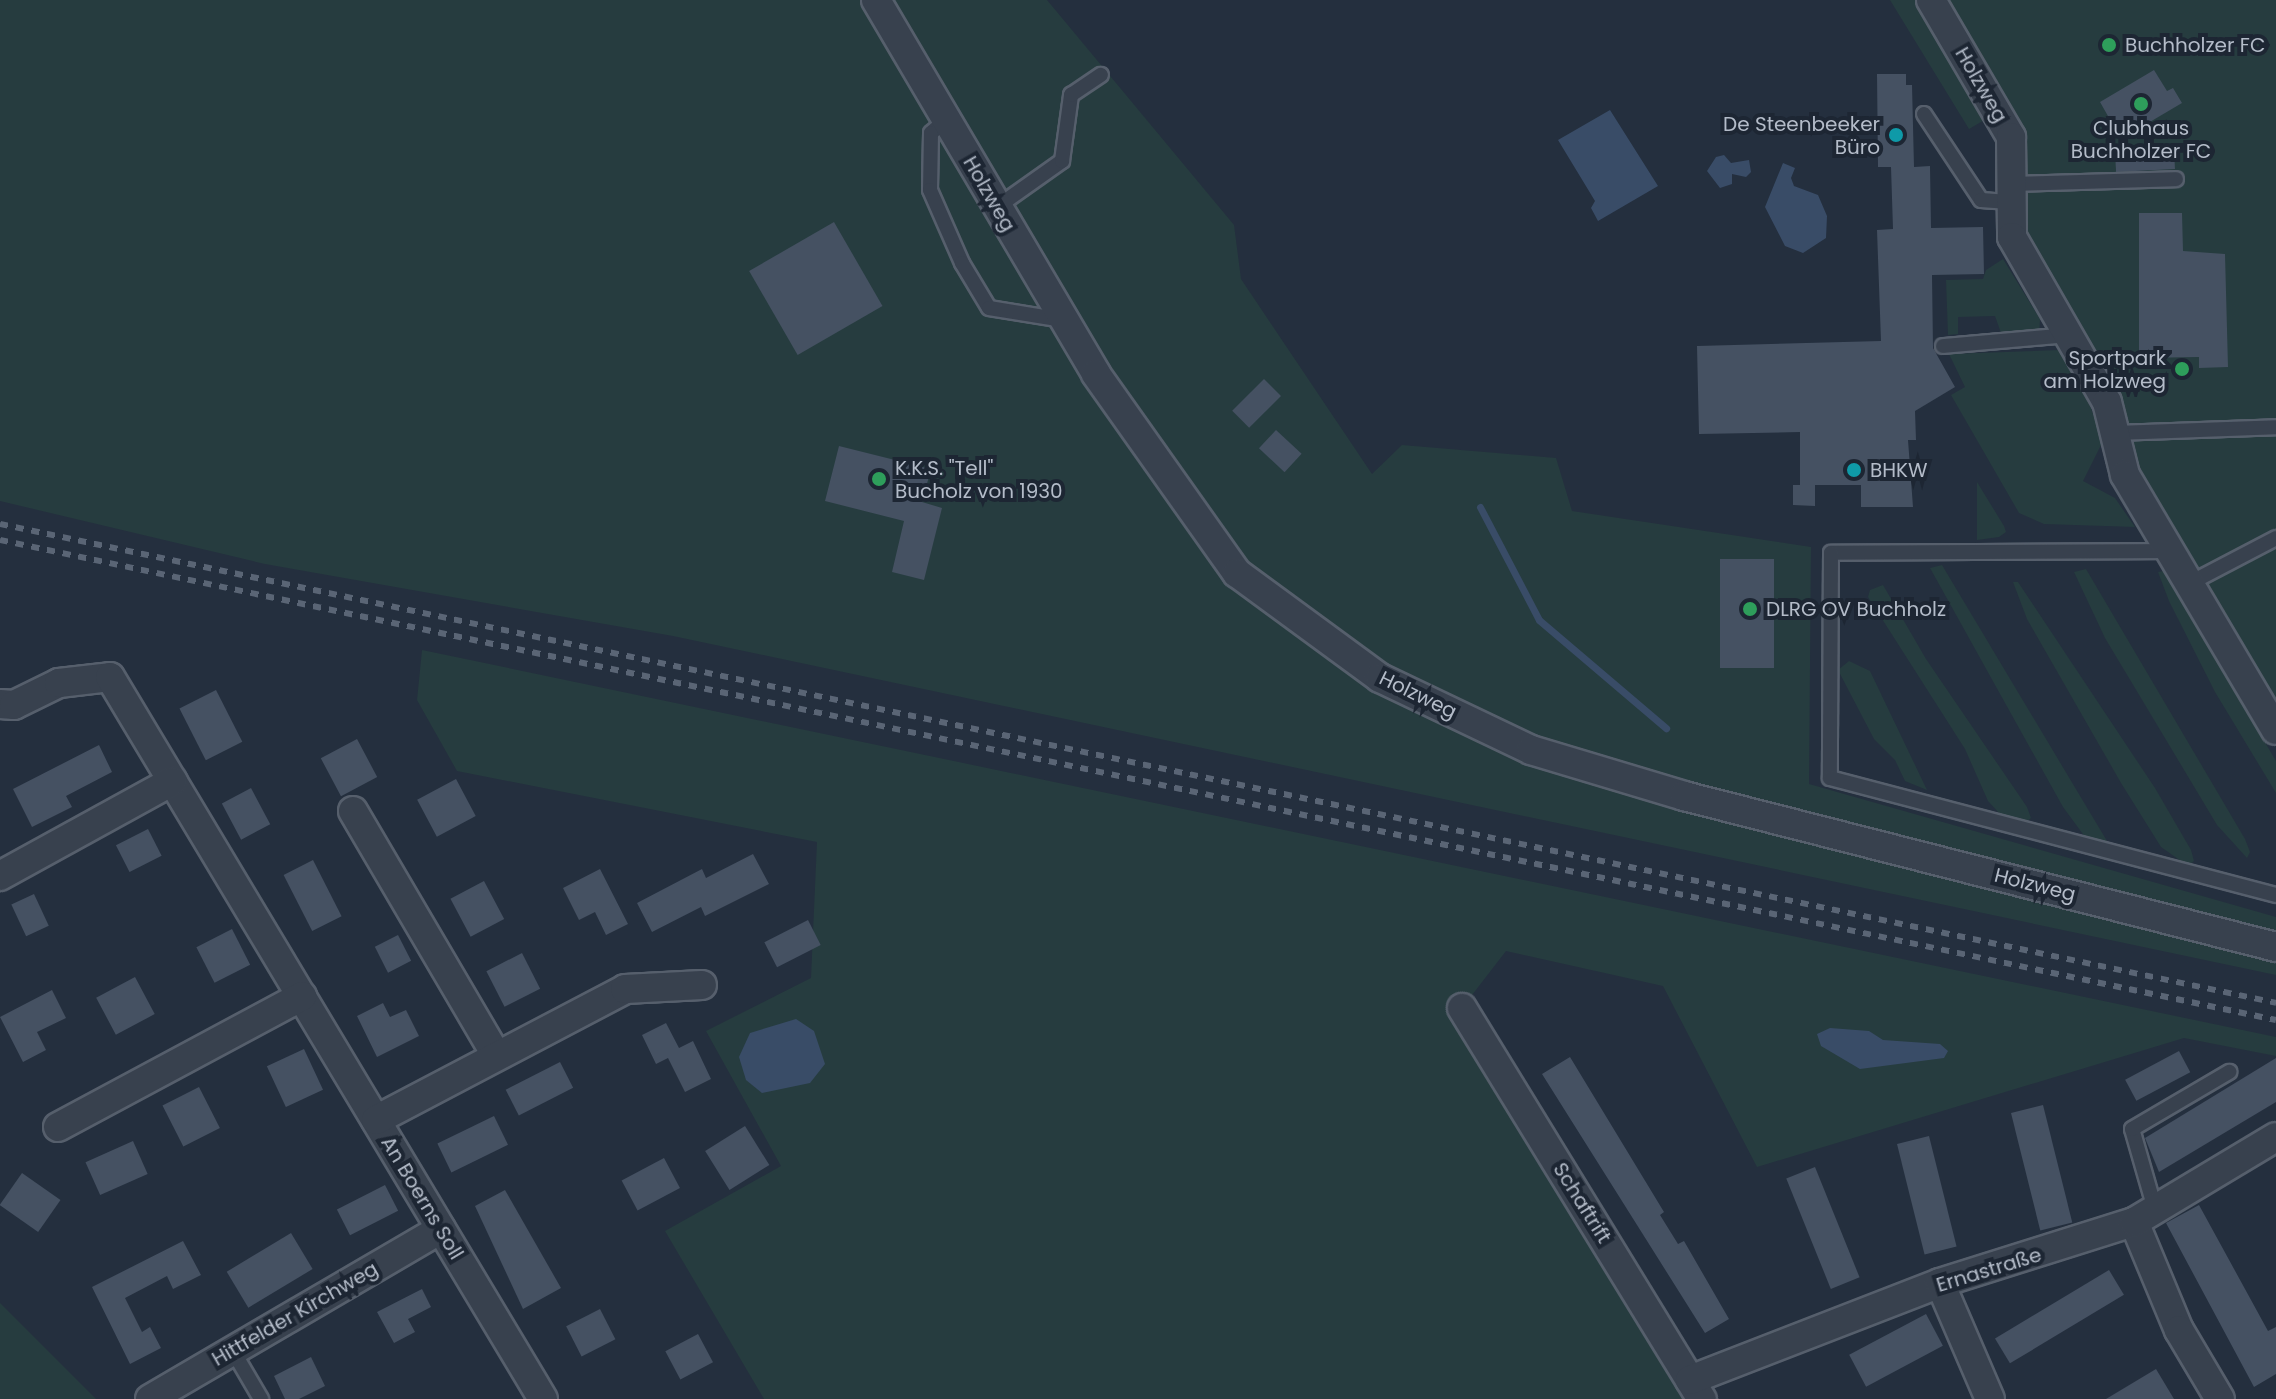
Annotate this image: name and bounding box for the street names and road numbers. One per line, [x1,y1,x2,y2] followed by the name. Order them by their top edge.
[1950,43,2012,127] street label: Holzweg
[958,152,1020,236] street label: Holzweg
[1375,666,1461,724] street label: Holzweg
[1992,863,2078,907] street label: Holzweg
[376,1132,468,1264] street label: An Boerns Soll
[1548,1158,1616,1248] street label: Schaftrift
[1933,1243,2045,1297] street label: Ernastraße
[208,1257,382,1371] street label: Hittfelder Kirchweg

